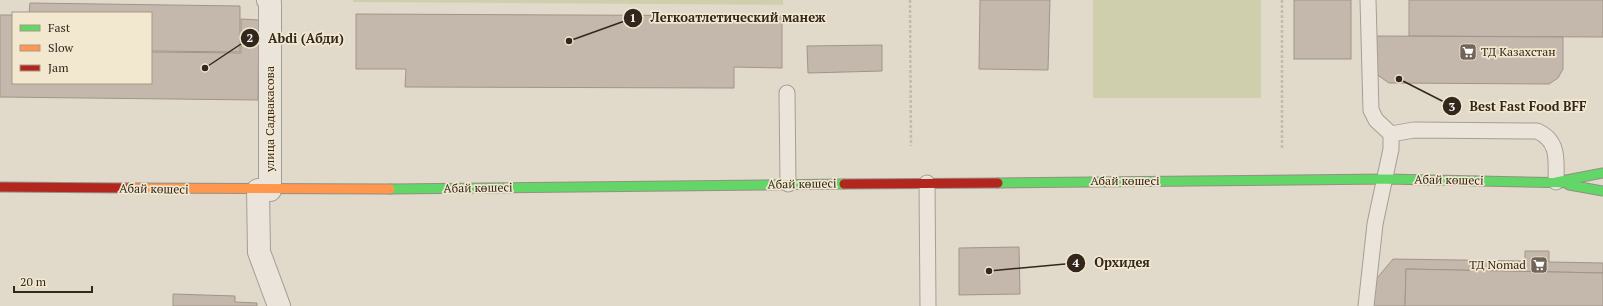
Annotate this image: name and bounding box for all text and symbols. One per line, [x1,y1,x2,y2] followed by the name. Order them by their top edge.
[623,5,834,30] callout: Легкоатлетический манеж
[650,8,826,26] text: Легкоатлетический манеж
[630,10,636,25] text: 1
[12,12,152,84] legend
[48,20,71,35] text: Fast
[240,26,352,51] callout: Abdi (Абди)
[268,29,344,47] text: Abdi (Абди)
[247,30,254,45] text: 2
[48,40,74,55] text: Slow
[1458,42,1478,62] supermarket icon: ТД Казахстан
[1481,44,1556,59] place label: ТД Казахстан
[48,60,69,75] text: Jam
[262,66,277,173] street label: улица Садвакасова
[1442,94,1595,119] callout: Best Fast Food BFF
[1470,97,1587,115] text: Best Fast Food BFF
[1449,99,1456,114] text: 3
[1414,171,1484,188] street label: Абай көшесі
[1090,173,1160,188] street label: Абай көшесі
[767,175,837,192] street label: Абай көшесі
[443,179,513,196] street label: Абай көшесі
[119,180,189,197] street label: Абай көшесі
[1066,250,1157,275] callout: Орхидея
[1094,253,1150,271] text: Орхидея
[1073,255,1080,270] text: 4
[1529,255,1549,275] supermarket icon: ТД Nomad
[1469,257,1526,272] place label: ТД Nomad
[14,268,92,294] scale bar
[20,274,47,289] text: 20 m

